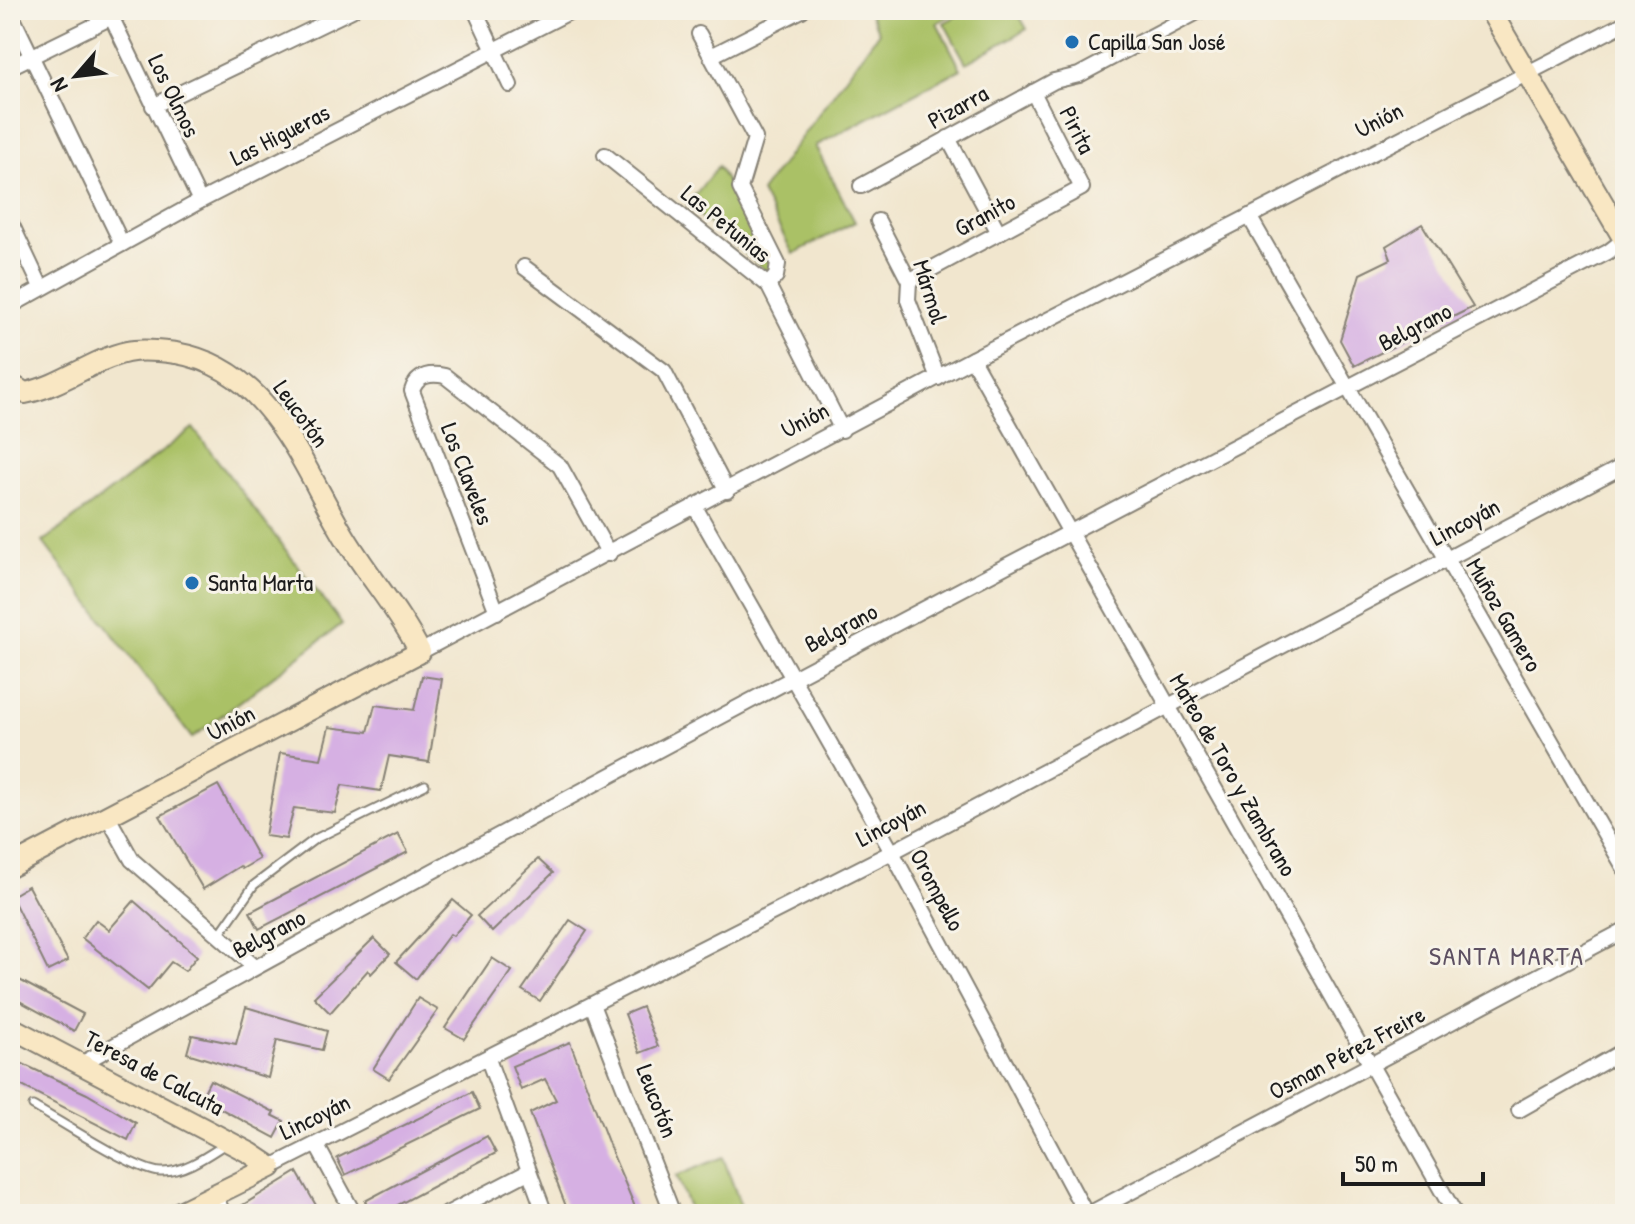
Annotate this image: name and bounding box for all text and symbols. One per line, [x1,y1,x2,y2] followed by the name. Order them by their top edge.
[1088,25,1226,57] place label: Capilla San José
[1063,33,1081,51] marker: Capilla San José
[36,36,116,116] north arrow
[141,49,209,142] street label: Los Olmos
[42,73,74,98] text: N
[922,76,993,136] street label: Pizarra
[1349,94,1408,145] street label: Unión
[224,95,335,173] street label: Las Higueras
[1052,100,1103,159] street label: Pirita
[675,177,778,269] street label: Las Petunias
[949,185,1021,243] street label: Granito
[906,256,956,328] street label: Mármol
[1373,294,1457,358] street label: Belgrano
[267,373,337,453] street label: Leucotón
[775,393,834,445] street label: Unión
[434,418,502,529] street label: Los Claveles
[1424,489,1505,553] street label: Lincoyán
[1460,552,1550,677] street label: Muñoz Gamero
[208,566,313,598] place label: Santa Marta
[183,574,201,592] marker: Santa Marta
[799,595,883,660] street label: Belgrano
[1163,667,1305,882] street label: Mateo de Toro y Zambrano
[201,696,260,748] street label: Unión
[850,790,931,854] street label: Lincoyán
[903,843,973,936] street label: Orompello
[227,901,311,966] street label: Belgrano
[1429,938,1585,973] district label: SANTA MARTA
[1263,997,1431,1107] street label: Osman Pérez Freire
[79,1022,230,1122] street label: Teresa de Calcuta
[629,1060,686,1142] street label: Leucotón
[274,1085,355,1147] street label: Lincoyán
[1343,1136,1483,1186] scale bar
[1355,1147,1398,1179] text: 50 m

